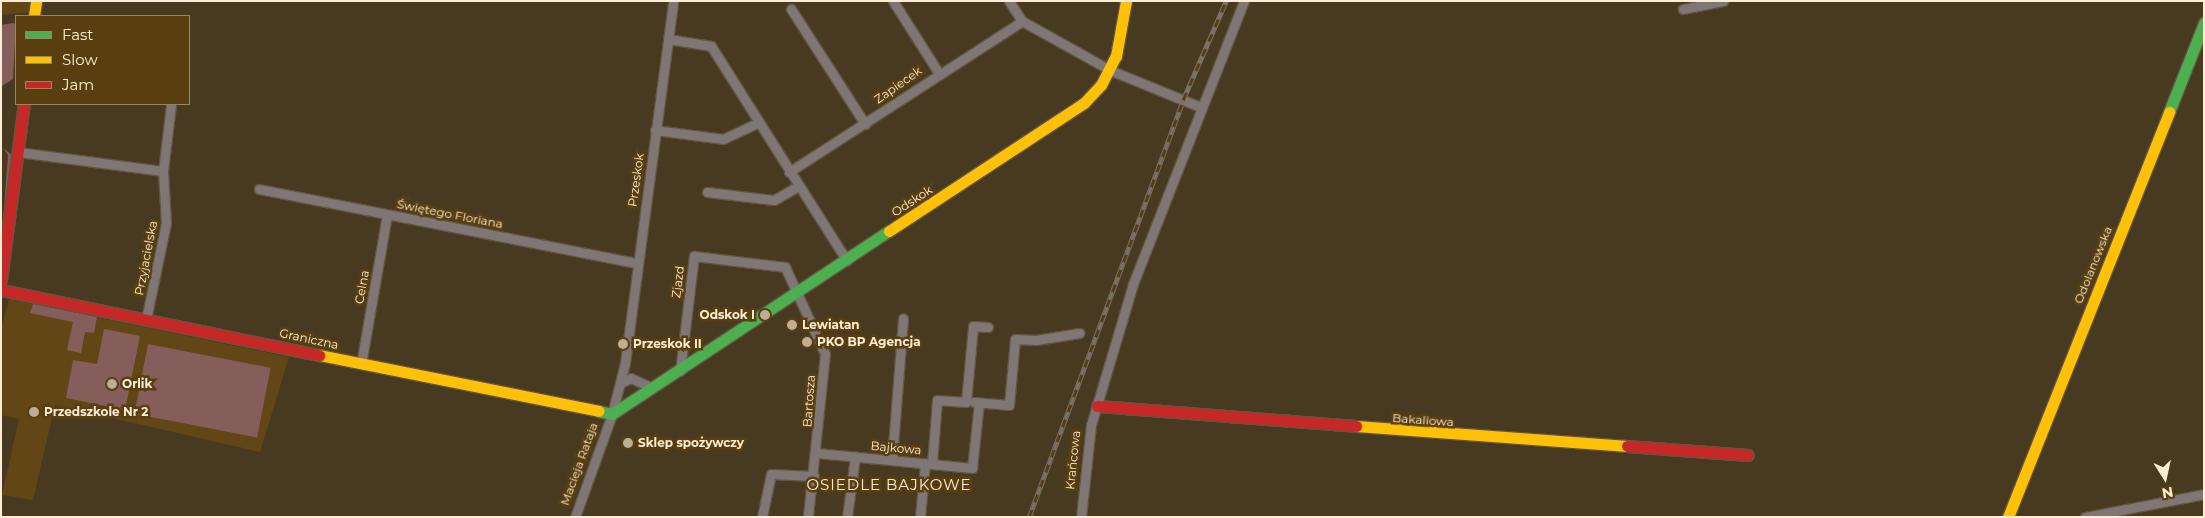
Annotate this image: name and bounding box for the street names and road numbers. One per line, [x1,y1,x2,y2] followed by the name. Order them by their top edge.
[872,63,924,107] street label: Zapiecek
[625,152,647,208] street label: Przeskok
[889,183,935,219] street label: Odskok
[396,197,504,231] street label: Świętego Floriana
[132,219,160,297] street label: Przyjacielska
[2071,224,2115,306] street label: Odolanowska
[669,265,687,299] street label: Zjazd
[352,269,372,305] street label: Celna
[278,326,340,352] street label: Graniczna
[800,374,818,428] street label: Bartosza
[1392,411,1454,429] street label: Bakaliowa
[557,421,601,507] street label: Macieja Rataja
[1063,430,1083,490] street label: Krańcowa
[870,439,922,457] street label: Bajkowa

